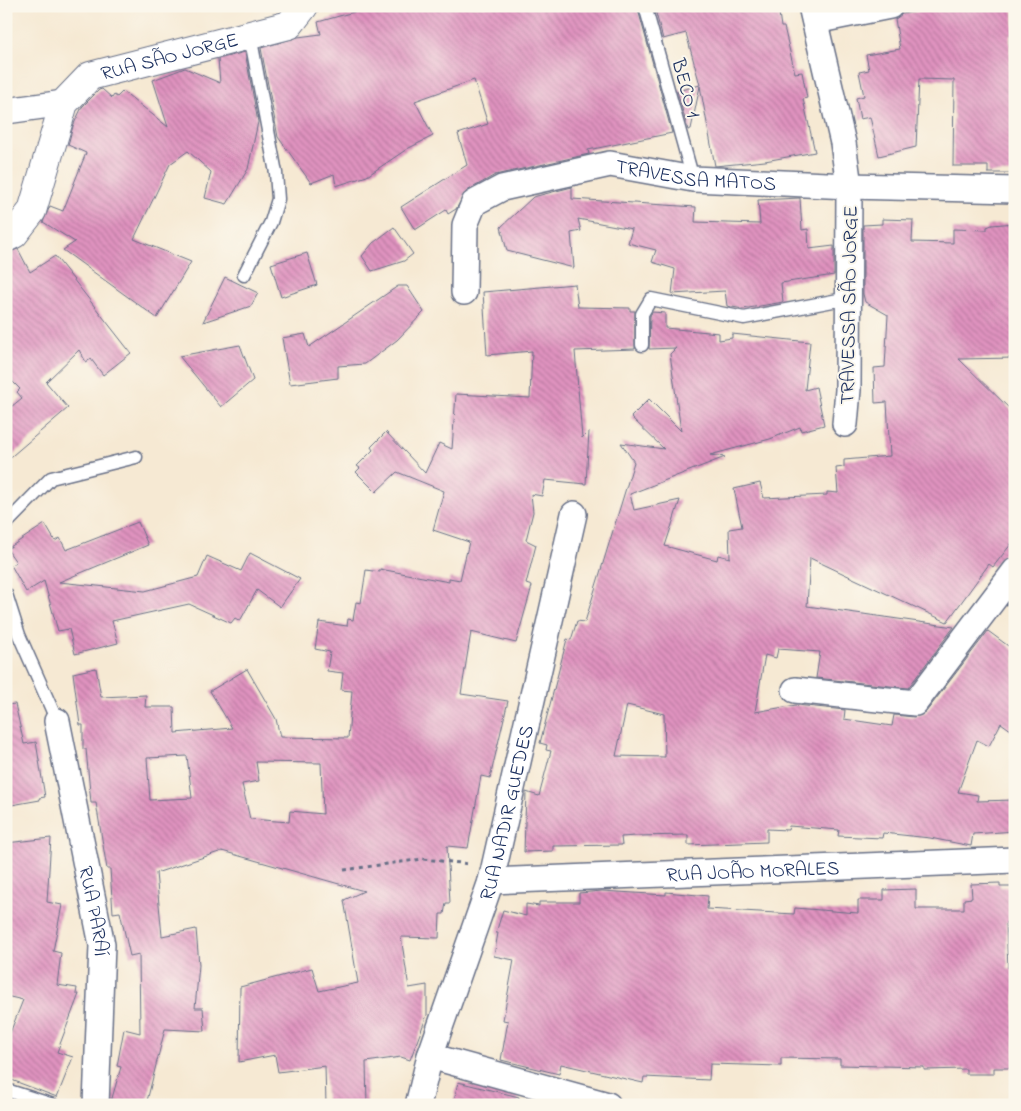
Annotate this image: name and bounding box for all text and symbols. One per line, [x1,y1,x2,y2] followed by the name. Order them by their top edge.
[98,27,242,90] street label: RUA SÃO JORGE
[662,55,707,122] street label: BECO 1
[613,153,777,200] street label: TRAVESSA MATOS
[834,205,867,405] street label: TRAVESSA SÃO JORGE
[473,722,543,905] street label: RUA NADIR GUEDES
[666,855,840,891] street label: RUA JOÃO MORALES
[69,864,114,957] street label: RUA PARAÍ

